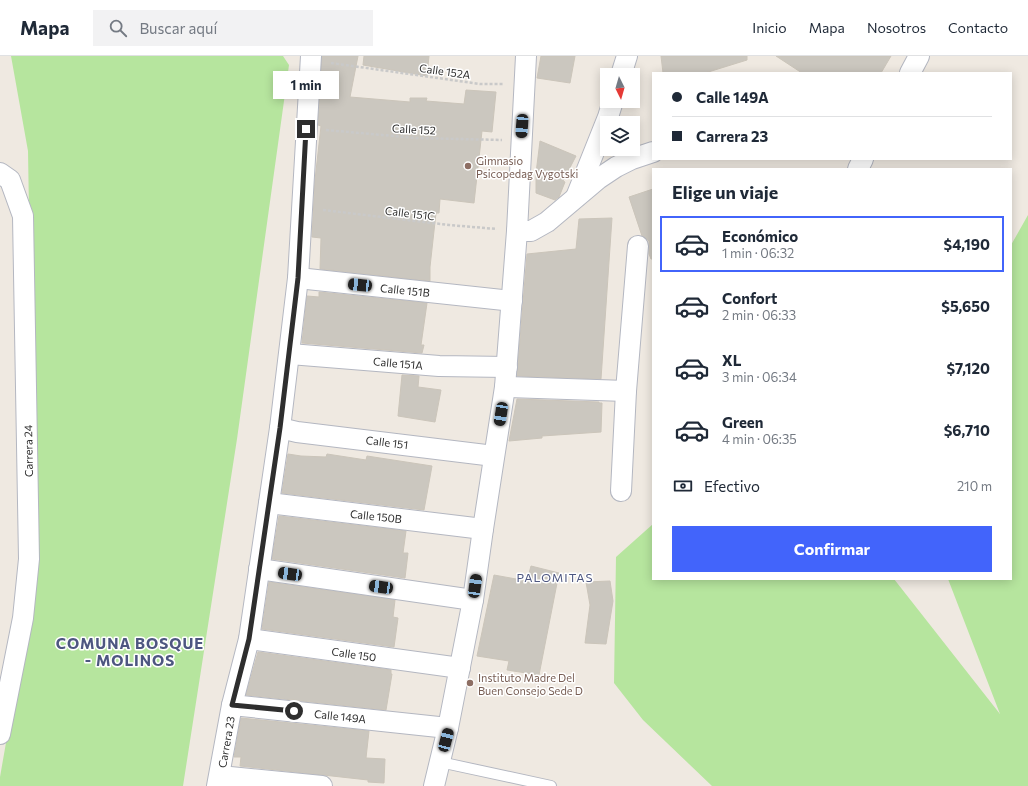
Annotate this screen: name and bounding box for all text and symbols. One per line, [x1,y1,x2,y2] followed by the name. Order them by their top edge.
[93,10,373,46] search box
[20,16,69,39] text: Mapa
[107,17,129,39] icon: search
[139,19,217,37] text: Buscar aquí
[752,19,787,36] text: Inicio
[809,19,845,36] text: Mapa
[867,19,926,36] text: Nosotros
[948,19,1008,36] text: Contacto
[419,61,472,81] street label: Calle 152A
[600,68,640,108] north arrow
[600,68,640,156] map controls
[273,71,339,99] callout: 1 min
[291,77,321,93] text: 1 min
[696,88,769,106] text: Calle 149A
[515,114,529,138] car
[600,116,640,156] button: layers
[297,120,315,138] route end
[392,121,436,137] street label: Calle 152
[696,127,768,145] text: Carrera 23
[476,154,579,180] place label: Gimnasio Psicopedag Vygotski
[463,161,473,171] marker: Gimnasio Psicopedag Vygotski
[672,181,778,203] text: Elige un viaje
[384,203,436,223] street label: Calle 151C
[674,226,710,262] icon: car
[722,227,798,245] text: Económico
[944,235,990,253] text: $4,190
[722,245,794,261] text: 1 min · 06:32
[347,278,373,292] car
[380,281,430,299] street label: Calle 151B
[674,288,710,324] icon: car
[722,289,777,307] text: Confort
[941,297,990,315] text: $5,650
[722,307,796,323] text: 2 min · 06:33
[674,350,710,386] icon: car
[722,351,741,369] text: XL
[372,354,424,372] street label: Calle 151A
[946,359,990,377] text: $7,120
[722,369,797,385] text: 3 min · 06:34
[493,401,509,427] car
[674,412,710,448] icon: car
[722,413,763,431] text: Green
[944,421,990,439] text: $6,710
[21,424,35,477] street label: Carrera 24
[722,431,797,447] text: 4 min · 06:35
[365,433,409,451] street label: Calle 151
[672,475,694,497] icon: cash
[704,477,760,495] text: Efectivo
[957,478,992,494] text: 210 m
[349,507,403,525] street label: Calle 150B
[672,526,992,572] button: Confirmar
[277,566,303,582] car
[516,570,594,584] district label: PALOMITAS
[467,573,483,599] car
[368,579,394,595] car
[56,634,204,669] district label: COMUNA BOSQUE - MOLINOS
[331,644,377,664] street label: Calle 150
[478,671,583,697] place label: Instituto Madre Del Buen Consejo Sede D
[465,678,475,688] marker: Instituto Madre Del Buen Consejo Sede D
[285,702,303,720] route start
[313,707,367,725] street label: Calle 149A
[215,715,237,769] street label: Carrera 23
[437,727,455,753] car

